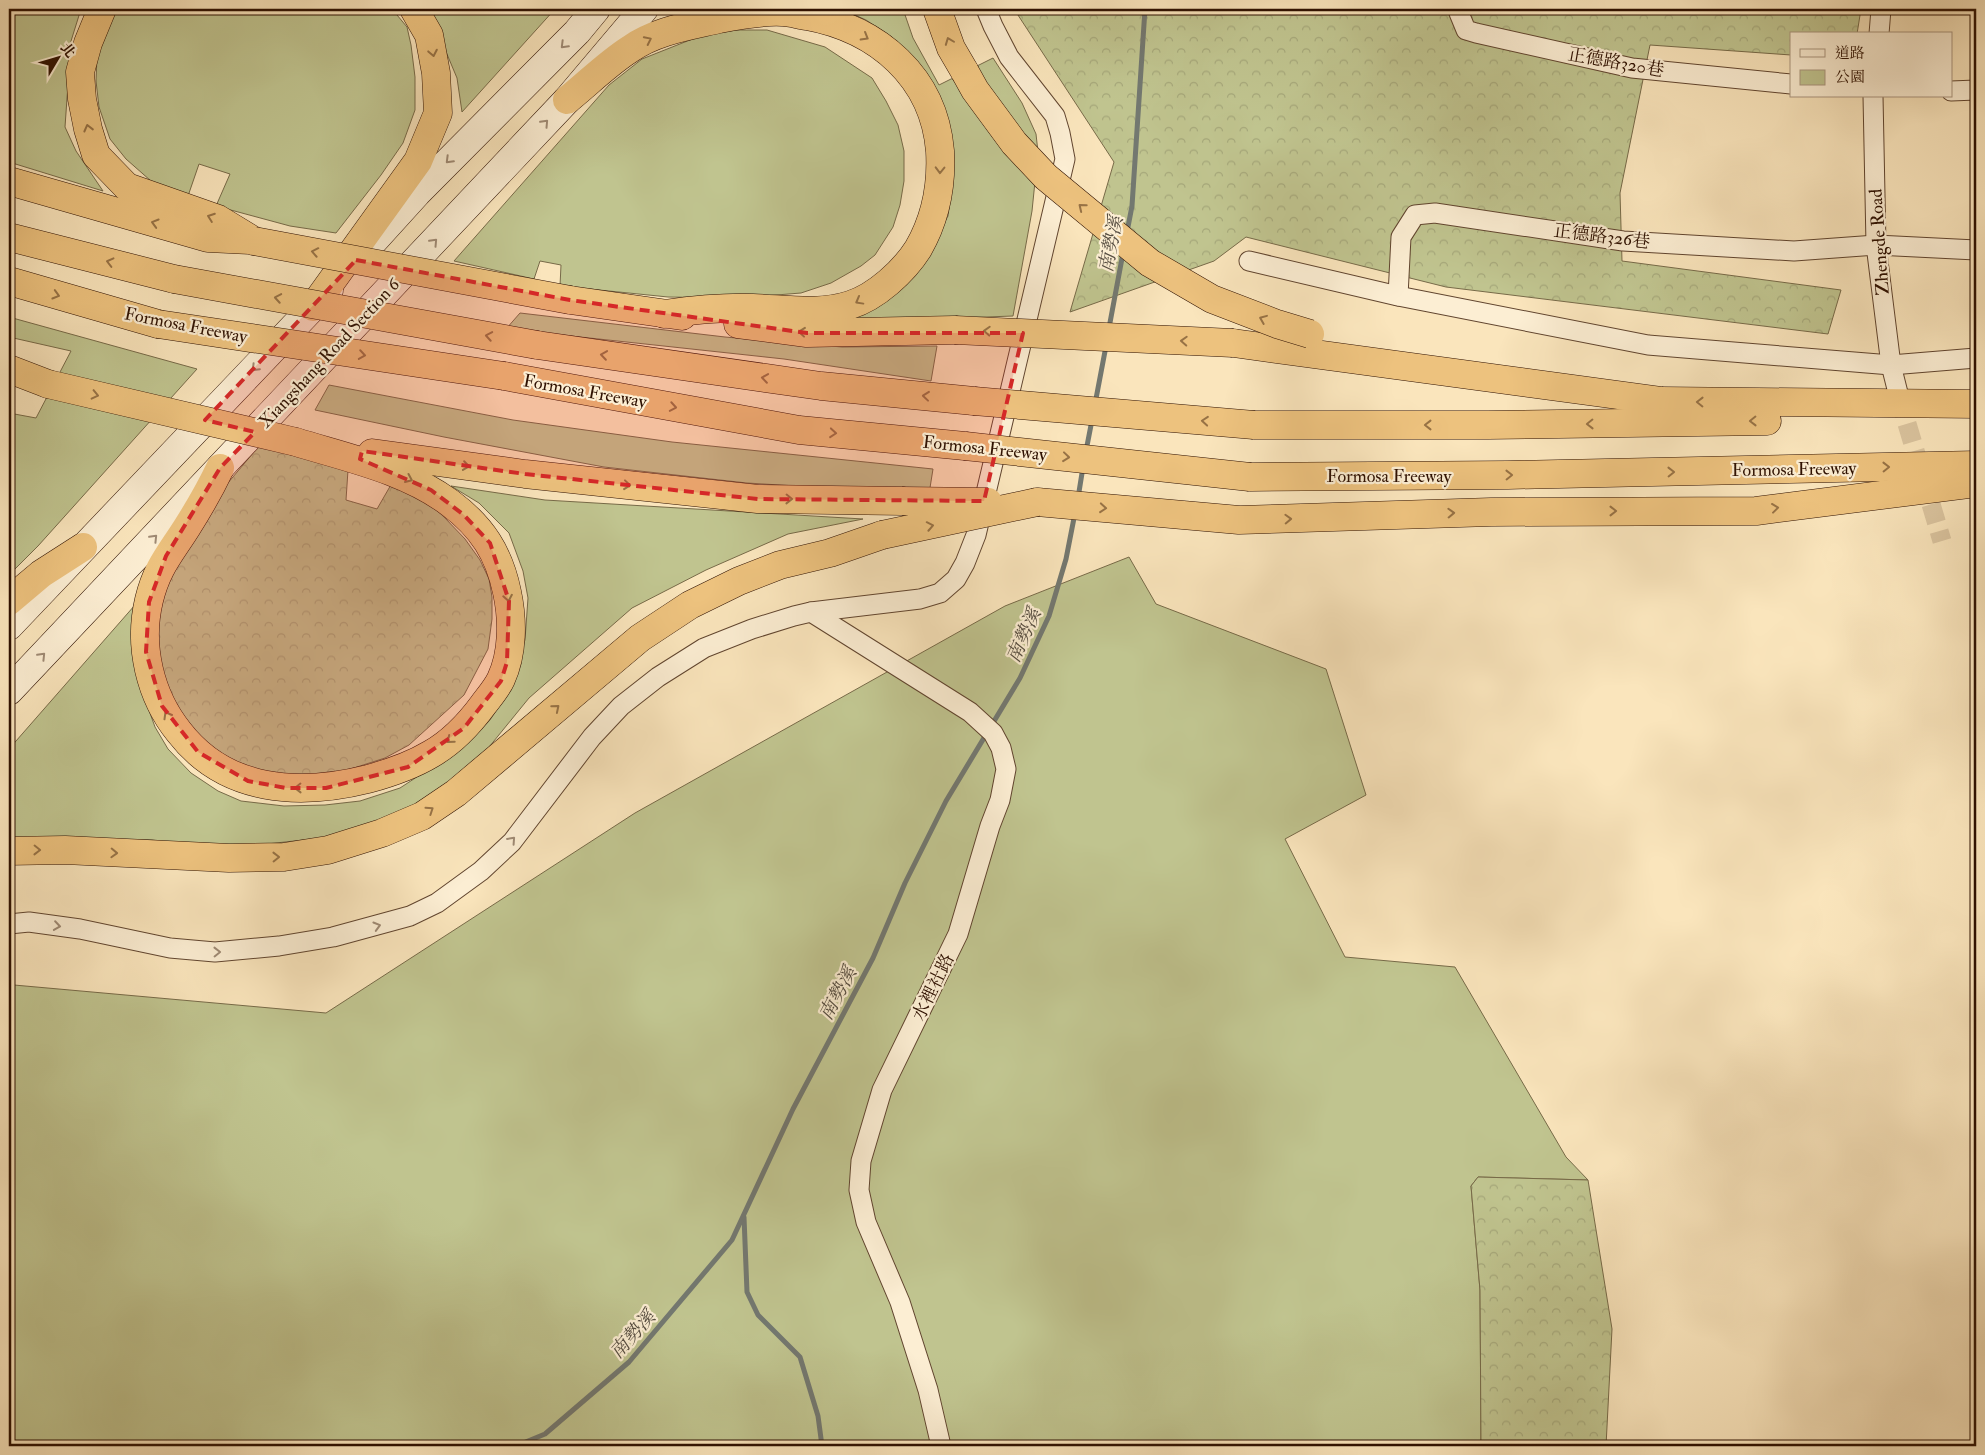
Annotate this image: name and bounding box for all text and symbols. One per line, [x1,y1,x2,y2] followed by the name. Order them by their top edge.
[859,30,868,40] one-way arrow
[32,32,82,82] north arrow
[1790,32,1952,98] legend
[643,35,652,46] one-way arrow
[944,37,955,46] one-way arrow
[561,39,570,48] one-way arrow
[57,40,79,61] text: 北
[1566,43,1666,82] street label: 正德路320巷
[1835,44,1865,63] text: 道路
[427,49,437,57] one-way arrow
[1835,68,1865,87] text: 公園
[539,120,548,129] one-way arrow
[83,123,94,132] one-way arrow
[446,155,455,164] one-way arrow
[935,166,945,174] one-way arrow
[1864,188,1895,296] street label: Zhengde Road
[1079,204,1088,213] one-way arrow
[1094,212,1129,274] water label: 南勢溪
[208,213,216,223] one-way arrow
[151,218,160,228] one-way arrow
[1552,219,1652,254] street label: 正德路326巷
[428,238,437,247] one-way arrow
[311,248,320,258] one-way arrow
[106,258,114,268] one-way arrow
[254,273,405,433] street label: Xiangshang Road Section 6
[51,289,59,299] one-way arrow
[274,293,282,303] one-way arrow
[856,294,865,304] one-way arrow
[122,302,250,349] street label: Formosa Freeway
[1260,315,1268,325] one-way arrow
[982,326,990,337] one-way arrow
[797,327,805,338] one-way arrow
[485,332,494,342] one-way arrow
[1180,335,1188,346] one-way arrow
[357,349,366,359] one-way arrow
[599,350,608,360] one-way arrow
[252,362,261,371] one-way arrow
[521,369,649,414] street label: Formosa Freeway
[760,373,768,384] one-way arrow
[91,389,100,400] one-way arrow
[922,391,930,402] one-way arrow
[1696,397,1704,407] one-way arrow
[668,401,677,412] one-way arrow
[1201,416,1209,427] one-way arrow
[1748,416,1756,426] one-way arrow
[1586,419,1594,429] one-way arrow
[1423,420,1431,430] one-way arrow
[829,427,837,438] one-way arrow
[922,431,1049,467] street label: Formosa Freeway
[1062,451,1070,462] one-way arrow
[1731,457,1858,482] street label: Formosa Freeway
[462,460,470,471] one-way arrow
[1882,462,1890,472] one-way arrow
[1327,465,1453,488] street label: Formosa Freeway
[1668,467,1676,477] one-way arrow
[1505,470,1513,481] one-way arrow
[404,473,413,484] one-way arrow
[624,479,632,490] one-way arrow
[786,494,793,504] one-way arrow
[1099,502,1107,513] one-way arrow
[1772,503,1780,514] one-way arrow
[1609,506,1617,517] one-way arrow
[1447,508,1455,519] one-way arrow
[1284,513,1292,524] one-way arrow
[925,521,934,531] one-way arrow
[148,535,157,544] one-way arrow
[503,594,513,603] one-way arrow
[1001,603,1047,666] water label: 南勢溪
[36,653,45,662] one-way arrow
[551,705,560,714] one-way arrow
[163,711,173,720] one-way arrow
[447,735,456,743] one-way arrow
[294,783,302,793] one-way arrow
[424,807,434,816] one-way arrow
[507,837,516,846] one-way arrow
[34,845,41,855] one-way arrow
[110,847,118,858] one-way arrow
[272,852,280,862] one-way arrow
[53,920,61,931] one-way arrow
[373,921,381,931] one-way arrow
[213,946,221,957] one-way arrow
[907,950,960,1025] street label: 水裡社路
[814,961,863,1024] water label: 南勢溪
[605,1304,662,1364] water label: 南勢溪

